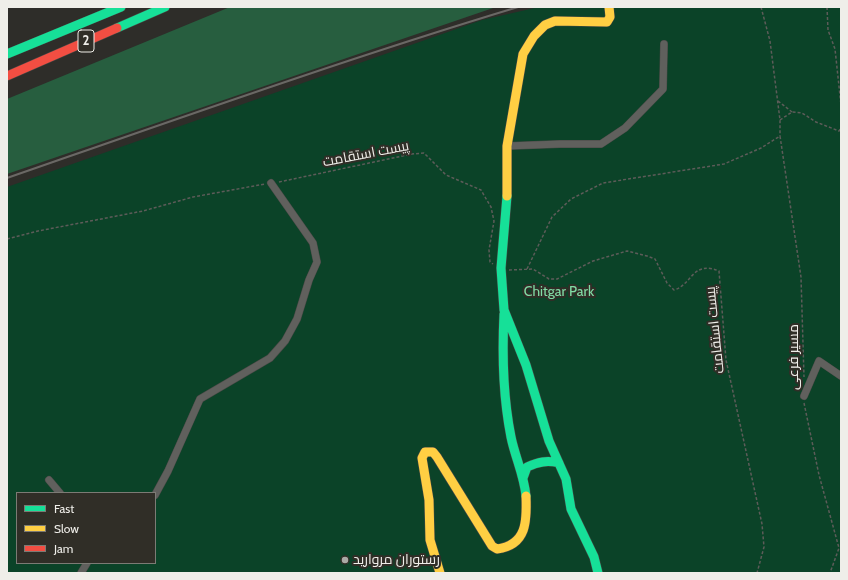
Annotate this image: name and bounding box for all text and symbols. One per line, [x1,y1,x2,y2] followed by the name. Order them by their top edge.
[78,30,94,52] road number: 2
[321,137,411,171] street label: پیست استقامت
[524,284,594,300] park label: Chitgar Park
[702,286,728,374] street label: پیست استقامت
[786,324,802,390] street label: مسیر فرعی
[16,492,156,564] legend
[54,501,74,516] text: Fast
[54,521,79,536] text: Slow
[54,541,73,556] text: Jam
[353,552,440,568] place label: رستوران مروارید
[340,555,350,565] marker: رستوران مروارید

